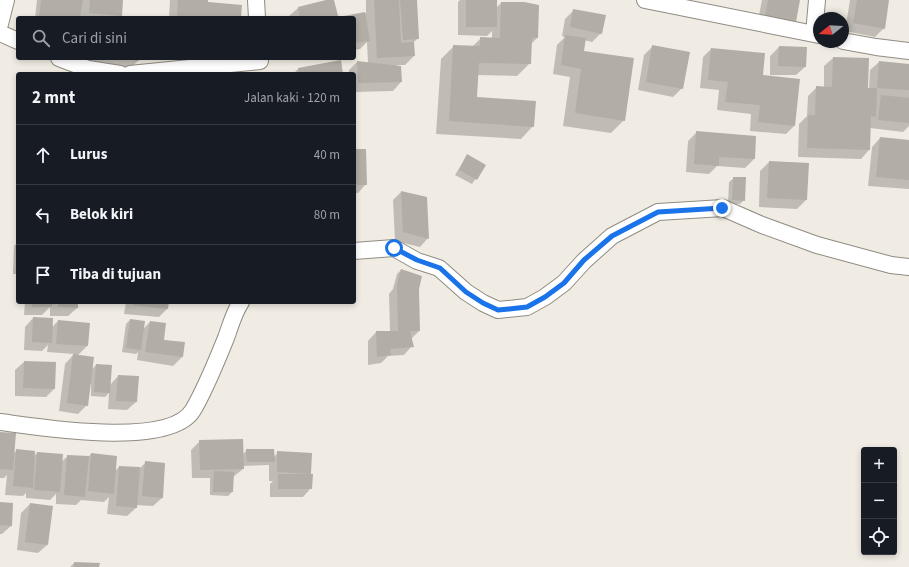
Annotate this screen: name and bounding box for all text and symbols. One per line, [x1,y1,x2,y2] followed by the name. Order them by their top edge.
[813,12,849,48] north arrow
[16,16,356,60] search box
[30,27,52,49] icon: search
[62,28,127,49] text: Cari di sini
[32,86,75,110] text: 2 mnt
[244,89,340,107] text: Jalan kaki · 120 m
[32,144,54,166] icon: ahead
[70,144,107,165] text: Lurus
[314,146,340,164] text: 40 m
[713,199,731,217] route end
[32,204,54,226] icon: left
[70,204,133,225] text: Belok kiri
[314,206,340,224] text: 80 m
[385,239,403,257] route start
[32,264,54,286] icon: arrive
[70,264,161,285] text: Tiba di tujuan
[861,447,897,555] map controls
[861,447,897,483] button: +
[861,483,897,519] button: −
[861,519,897,555] button: locate

